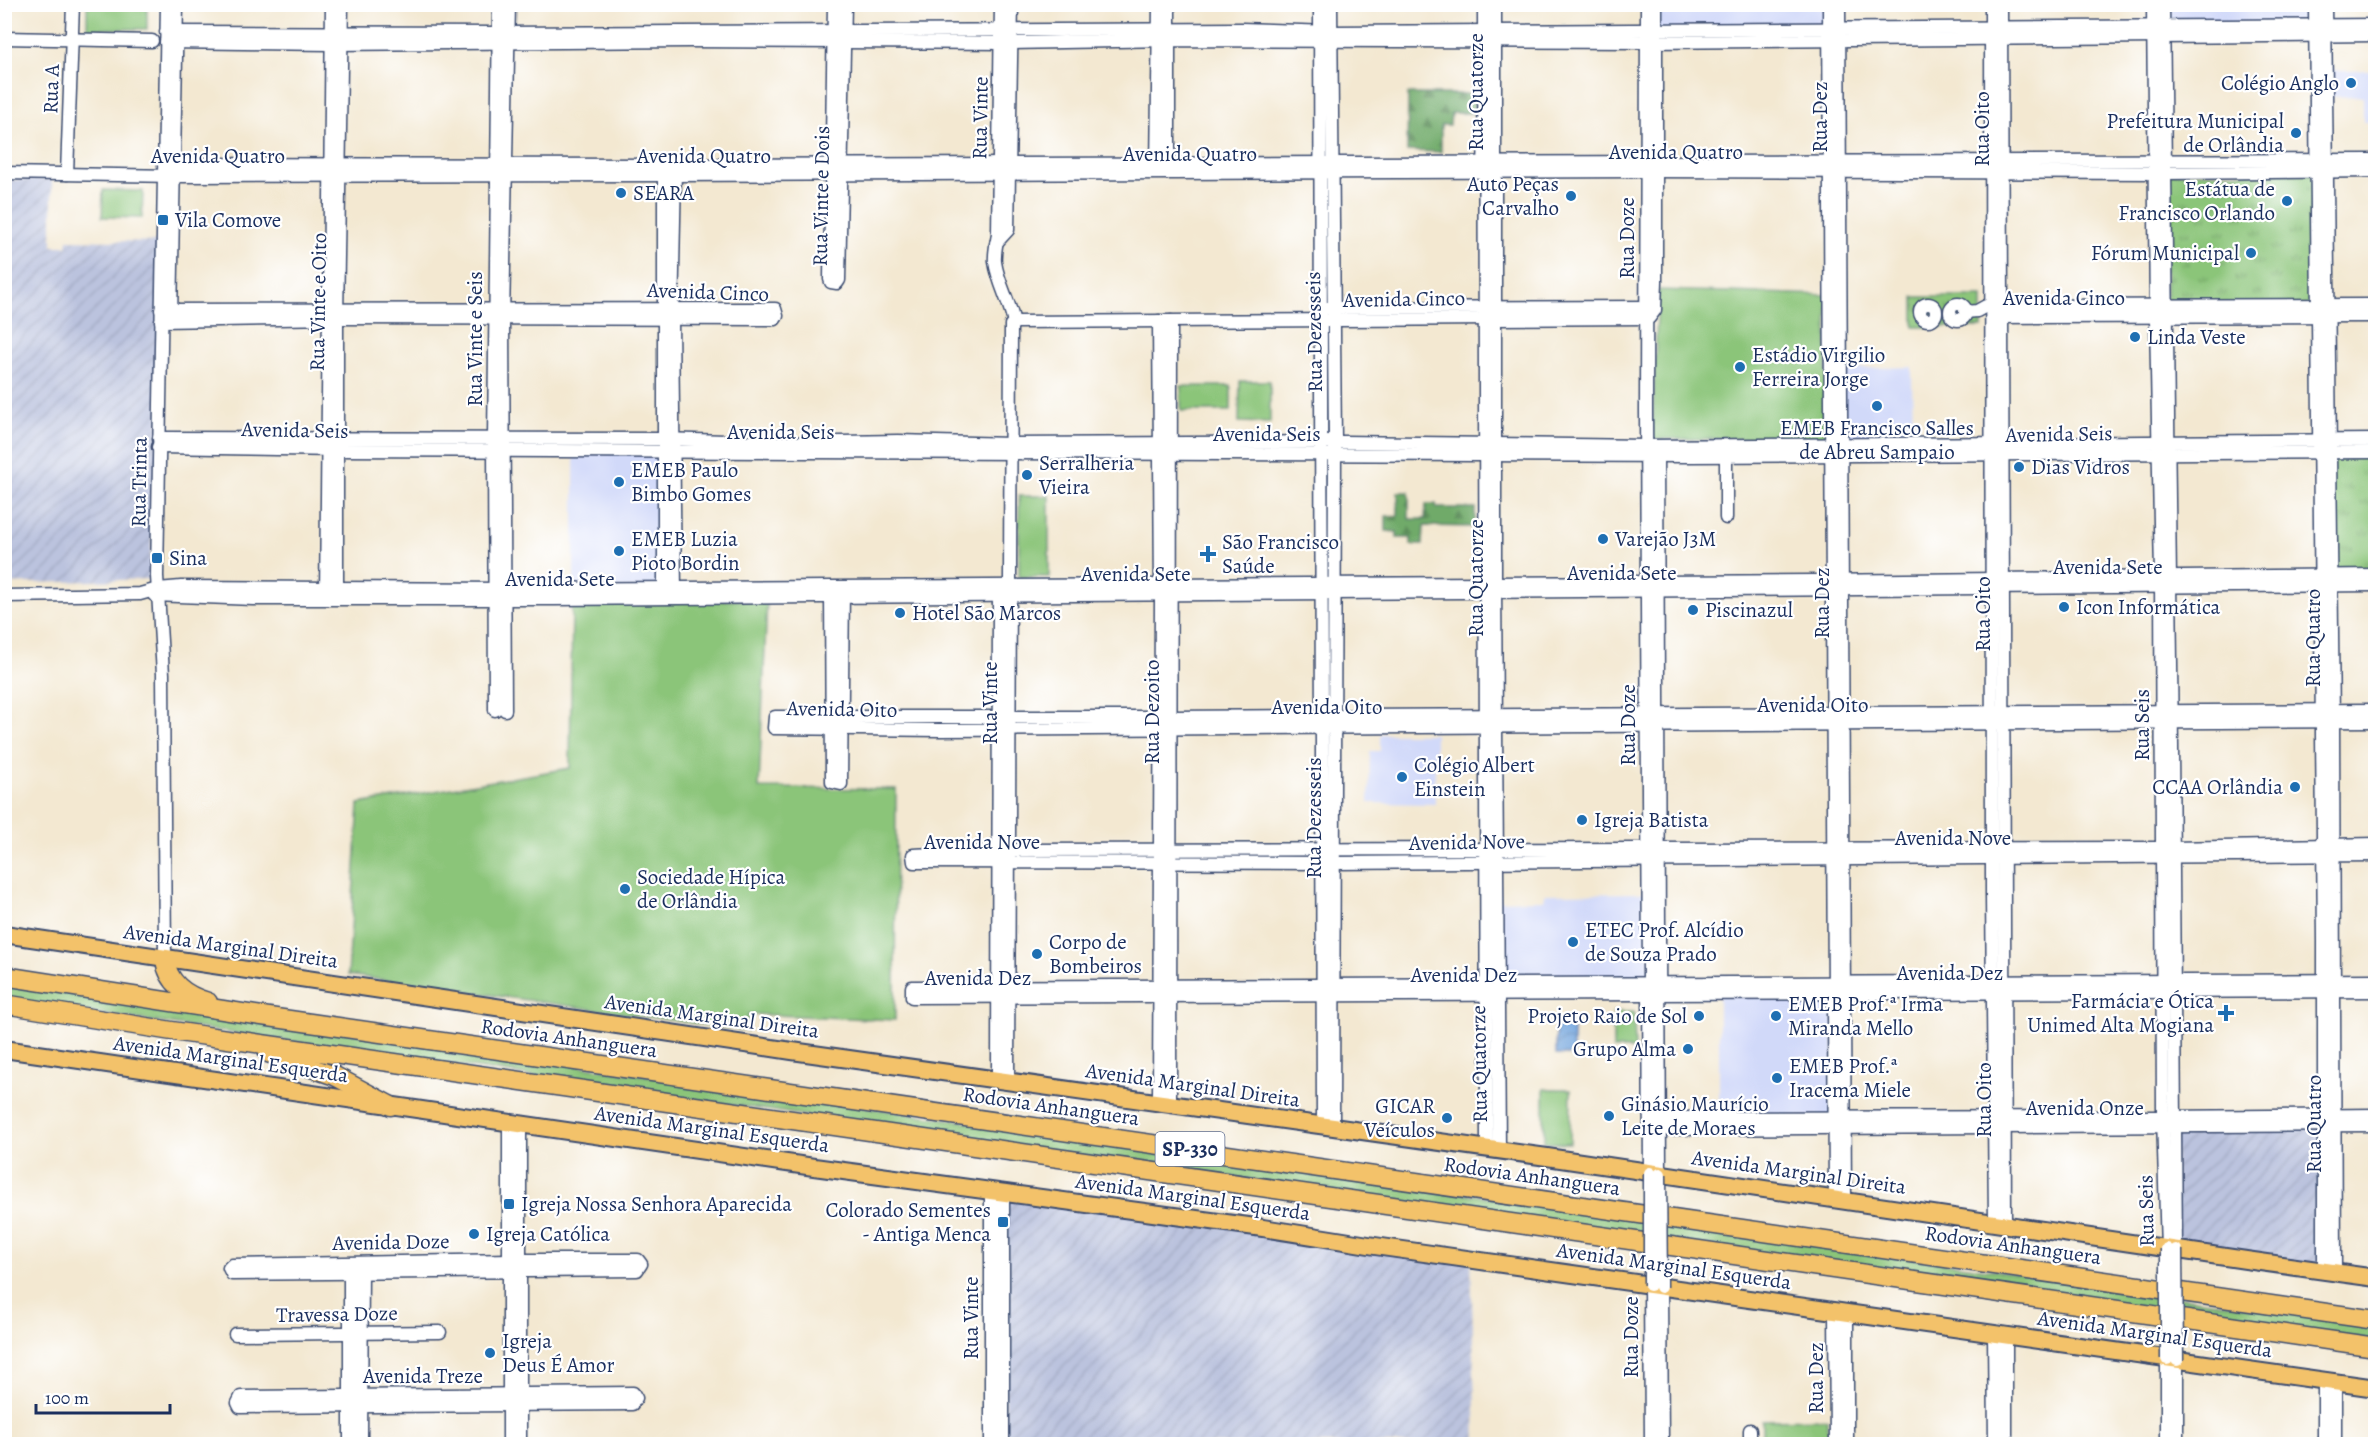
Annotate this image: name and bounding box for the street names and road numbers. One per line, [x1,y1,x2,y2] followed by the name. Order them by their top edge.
[1462,33,1490,151] street label: Rua Quatorze
[36,63,66,114] street label: Rua A
[965,76,995,160] street label: Rua Vinte
[1806,81,1834,153] street label: Rua Dez
[1968,91,1996,167] street label: Rua Oito
[806,125,836,267] street label: Rua Vinte e Dois
[1608,138,1743,166] street label: Avenida Quatro
[1122,140,1257,168] street label: Avenida Quatro
[150,142,285,170] street label: Avenida Quatro
[636,142,771,170] street label: Avenida Quatro
[1613,197,1641,279] street label: Rua Doze
[303,232,333,372] street label: Rua Vinte e Oito
[461,271,489,407] street label: Rua Vinte e Seis
[1299,271,1329,393] street label: Rua Dezesseis
[645,276,770,308] street label: Avenida Cinco
[1342,284,1465,314] street label: Avenida Cinco
[2002,284,2125,312] street label: Avenida Cinco
[240,415,349,445] street label: Avenida Seis
[726,418,835,446] street label: Avenida Seis
[2004,419,2113,449] street label: Avenida Seis
[1212,420,1321,448] street label: Avenida Seis
[124,436,154,528] street label: Rua Trinta
[1462,519,1490,637] street label: Rua Quatorze
[2052,553,2163,581] street label: Avenida Sete
[1566,559,1677,587] street label: Avenida Sete
[1080,560,1191,588] street label: Avenida Sete
[504,565,615,593] street label: Avenida Sete
[1808,567,1836,639] street label: Rua Dez
[1969,576,1997,652] street label: Rua Oito
[2299,589,2327,687] street label: Rua Quatro
[1138,659,1166,765] street label: Rua Dezoito
[976,661,1004,745] street label: Rua Vinte
[1614,684,1642,766] street label: Rua Doze
[2128,689,2156,761] street label: Rua Seis
[1757,691,1868,719] street label: Avenida Oito
[1271,693,1382,721] street label: Avenida Oito
[785,694,898,724] street label: Avenida Oito
[1300,757,1328,879] street label: Rua Dezesseis
[1894,824,2011,852] street label: Avenida Nove
[1408,827,1525,857] street label: Avenida Nove
[923,828,1040,856] street label: Avenida Nove
[121,917,340,975] street label: Avenida Marginal Direita
[1896,959,2003,987] street label: Avenida Dez
[1410,961,1517,989] street label: Avenida Dez
[924,964,1031,992] street label: Avenida Dez
[602,987,821,1045] street label: Avenida Marginal Direita
[1464,1005,1494,1123] street label: Rua Quatorze
[479,1012,659,1064] street label: Rodovia Anhanguera
[111,1029,350,1089] street label: Avenida Marginal Esquerda
[1083,1056,1302,1114] street label: Avenida Marginal Direita
[1970,1062,1998,1138] street label: Rua Oito
[2300,1075,2328,1173] street label: Rua Quatro
[961,1080,1141,1132] street label: Rodovia Anhanguera
[2025,1094,2144,1122] street label: Avenida Onze
[592,1099,831,1159] street label: Avenida Marginal Esquerda
[1156,1132,1224,1166] road number: SP-330
[1689,1143,1908,1201] street label: Avenida Marginal Direita
[1442,1150,1622,1202] street label: Rodovia Anhanguera
[1073,1167,1312,1227] street label: Avenida Marginal Esquerda
[2131,1175,2161,1247] street label: Rua Seis
[1923,1219,2103,1271] street label: Rodovia Anhanguera
[331,1227,450,1257] street label: Avenida Doze
[1554,1236,1793,1296] street label: Avenida Marginal Esquerda
[957,1276,985,1360] street label: Rua Vinte
[1617,1296,1645,1378] street label: Rua Doze
[276,1299,398,1329] street label: Travessa Doze
[2035,1304,2274,1364] street label: Avenida Marginal Esquerda
[1802,1342,1830,1414] street label: Rua Dez
[362,1362,483,1390] street label: Avenida Treze

